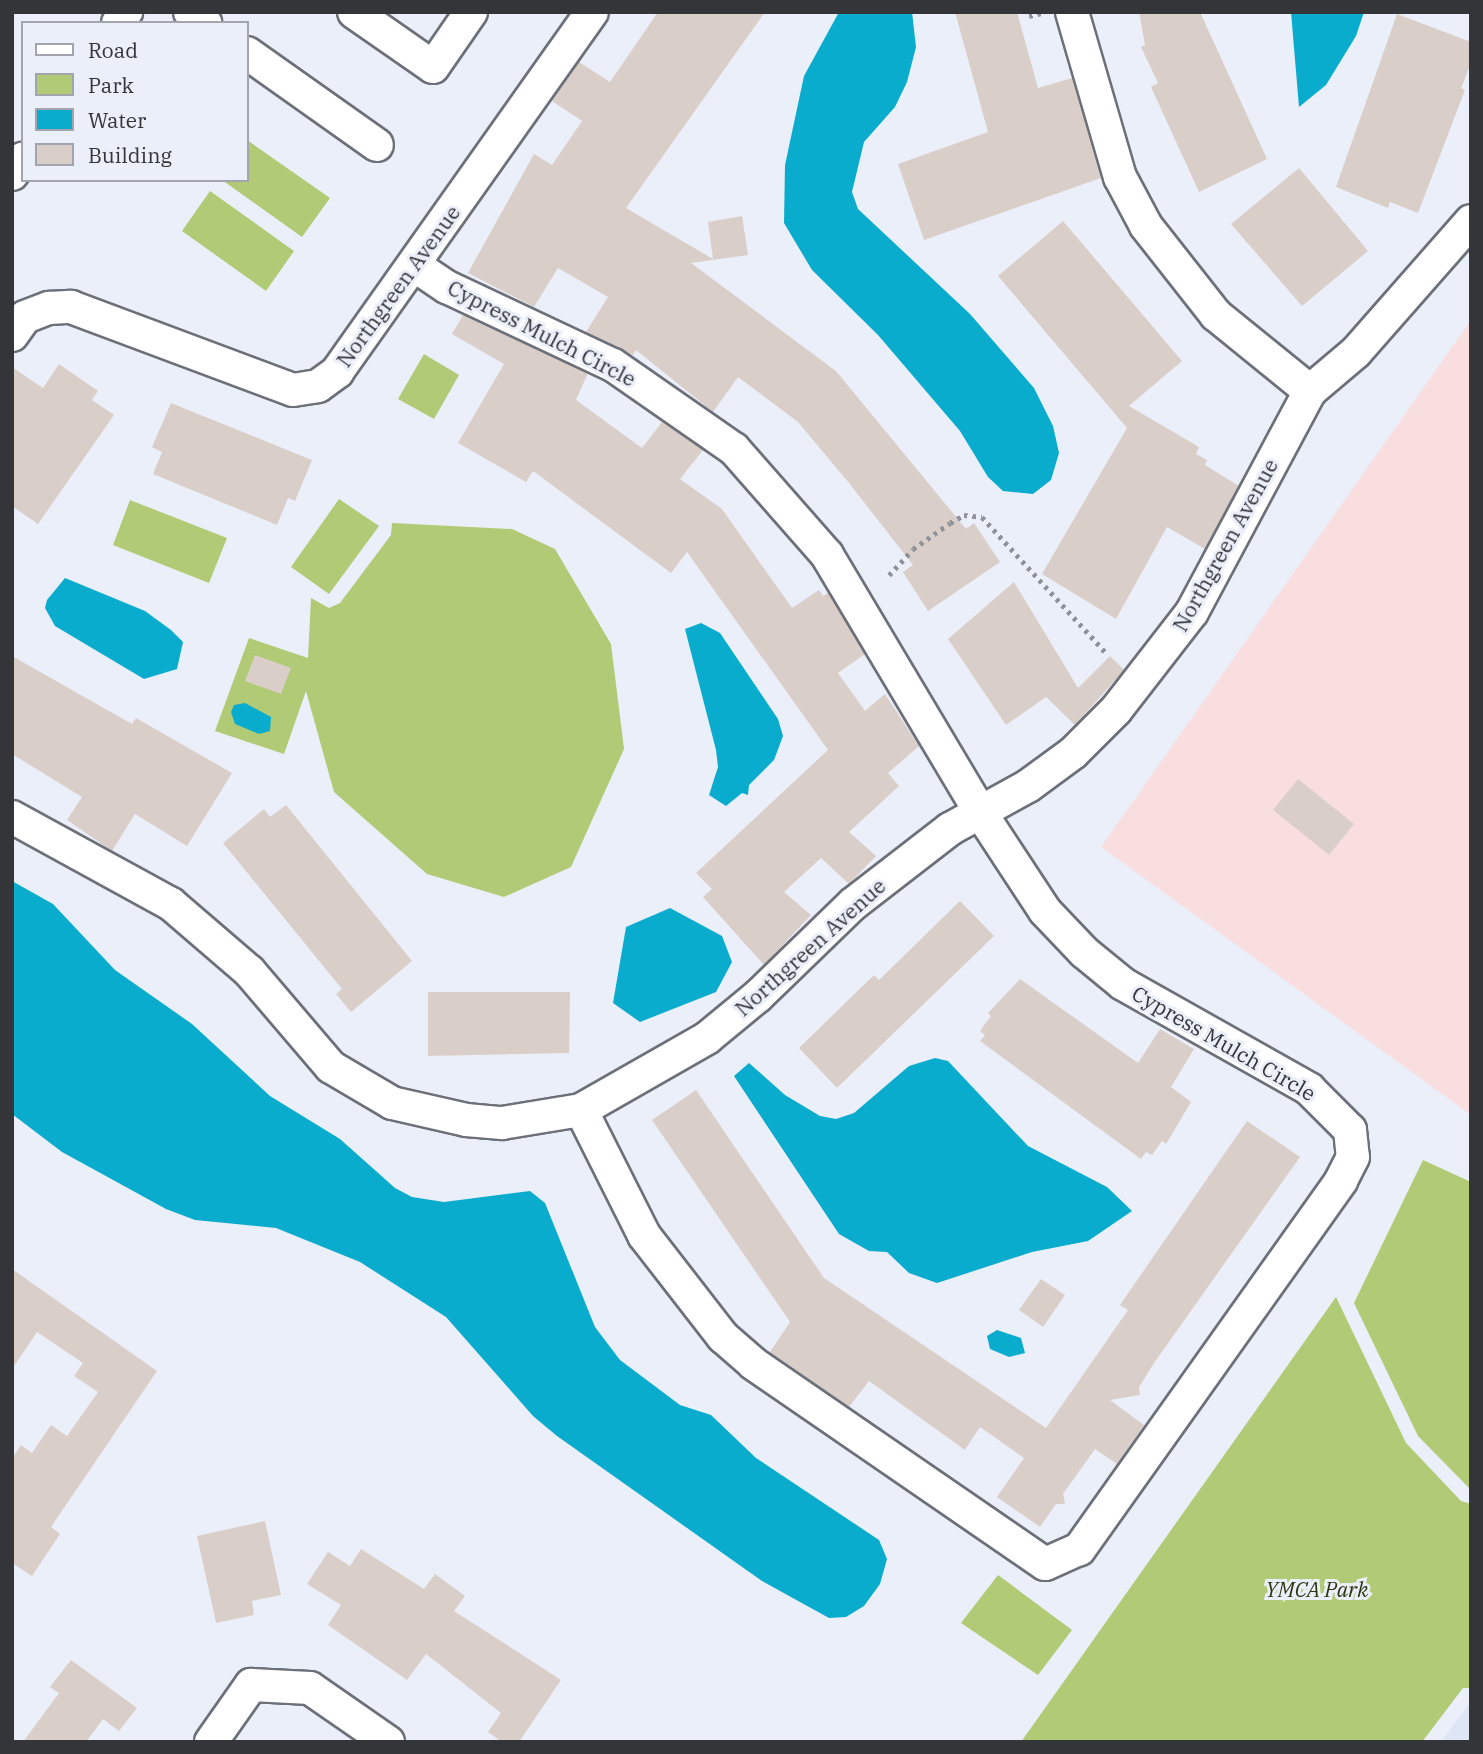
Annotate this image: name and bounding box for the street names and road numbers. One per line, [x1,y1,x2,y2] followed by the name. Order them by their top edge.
[331,200,465,372] street label: Northgreen Avenue
[444,275,640,391] street label: Cypress Mulch Circle
[1167,454,1283,636] street label: Northgreen Avenue
[730,873,890,1021] street label: Northgreen Avenue
[1128,980,1320,1106] street label: Cypress Mulch Circle

